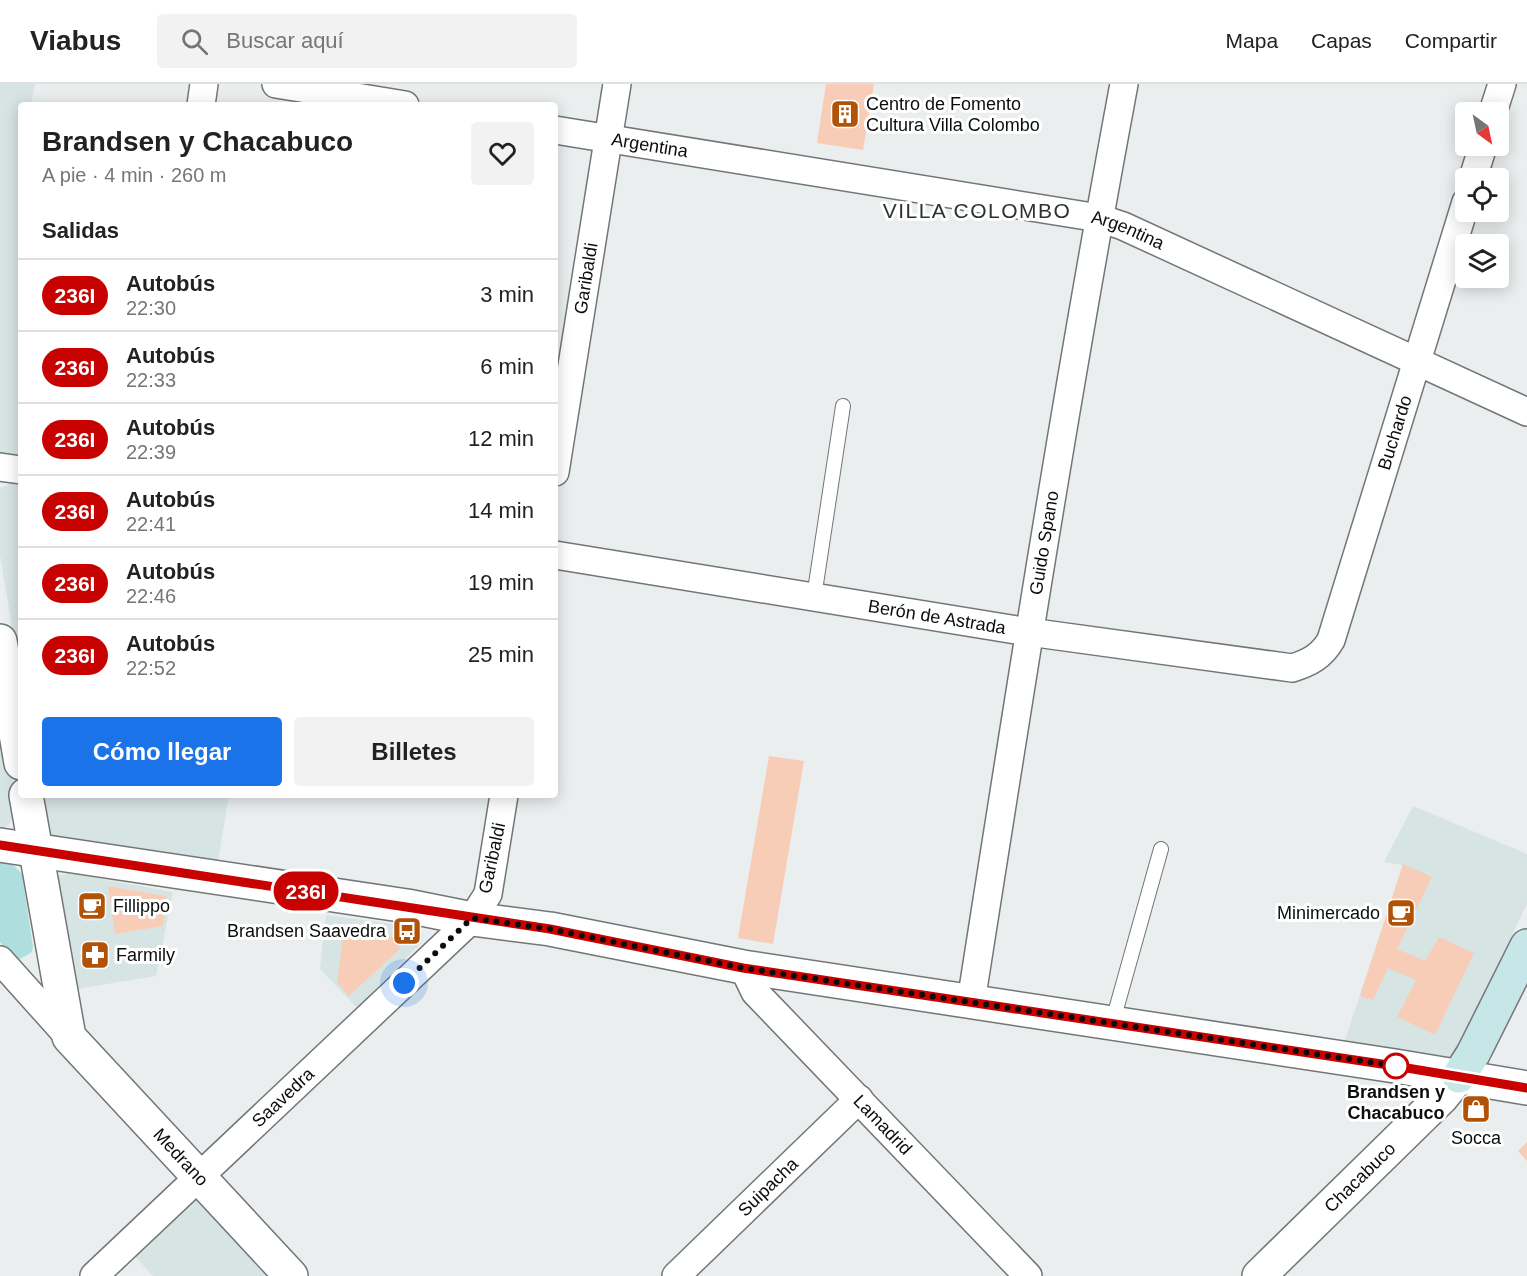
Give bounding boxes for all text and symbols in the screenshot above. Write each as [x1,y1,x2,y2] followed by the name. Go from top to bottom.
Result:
[157,14,577,68] search box
[30,25,121,56] text: Viabus
[178,25,211,58] icon: search
[226,28,344,53] text: Buscar aquí
[1226,29,1278,52] text: Mapa
[1311,29,1372,52] text: Capas
[1405,29,1497,52] text: Compartir
[866,94,1040,135] place label: Centro de Fomento Cultura Villa Colombo
[829,98,861,130] building icon: Centro de Fomento Cultura Villa Colombo
[1455,102,1509,156] north arrow
[1455,102,1509,288] map controls
[471,122,534,185] button: heart
[42,126,353,157] text: Brandsen y Chacabuco
[610,129,690,162] street label: Argentina
[42,164,227,186] text: A pie · 4 min · 260 m
[1455,168,1509,222] button: locate
[883,199,1071,222] district label: VILLA COLOMBO
[1090,207,1168,254] street label: Argentina
[42,218,119,243] text: Salidas
[1455,234,1509,288] button: layers
[570,241,601,316] street label: Garibaldi
[126,271,215,296] text: Autobús
[480,282,534,307] text: 3 min
[55,284,95,307] text: 236I
[126,297,176,319] text: 22:30
[126,343,215,368] text: Autobús
[480,354,534,379] text: 6 min
[55,356,95,379] text: 236I
[126,369,176,391] text: 22:33
[1374,393,1416,472] street label: Buchardo
[126,415,215,440] text: Autobús
[468,426,534,451] text: 12 min
[55,428,95,451] text: 236I
[126,441,176,463] text: 22:39
[126,487,215,512] text: Autobús
[1026,489,1063,596] street label: Guido Spano
[468,498,534,523] text: 14 min
[55,500,95,523] text: 236I
[126,513,176,535] text: 22:41
[126,559,215,584] text: Autobús
[468,570,534,595] text: 19 min
[55,572,95,595] text: 236I
[126,585,176,607] text: 22:46
[867,596,1008,638] street label: Berón de Astrada
[126,631,215,656] text: Autobús
[468,642,534,667] text: 25 min
[55,644,95,667] text: 236I
[126,657,176,679] text: 22:52
[42,717,282,786] button: Cómo llegar
[294,717,534,786] button: Billetes
[475,821,509,895] street label: Garibaldi
[264,872,348,910] line badge: 236I
[286,880,326,903] text: 236I
[76,890,108,922] cafe icon: Fillippo
[113,896,170,916] place label: Fillippo
[1385,897,1417,929] cafe icon: Minimercado
[1277,903,1380,923] place label: Minimercado
[391,915,423,947] bus stop icon: Brandsen Saavedra
[227,921,387,941] place label: Brandsen Saavedra
[79,939,111,971] pharmacy icon: Farmily
[116,945,175,965] place label: Farmily
[389,968,419,998] your location
[1383,1053,1409,1079] marker: Brandsen y Chacabuco
[248,1063,319,1131] street label: Saavedra
[1347,1082,1445,1123] place label: Brandsen y Chacabuco
[849,1091,916,1159] street label: Lamadrid
[1460,1093,1492,1125] shop icon: Socca
[149,1124,212,1190] street label: Medrano
[1451,1128,1502,1148] place label: Socca
[1320,1138,1399,1216] street label: Chacabuco
[734,1153,803,1220] street label: Suipacha

